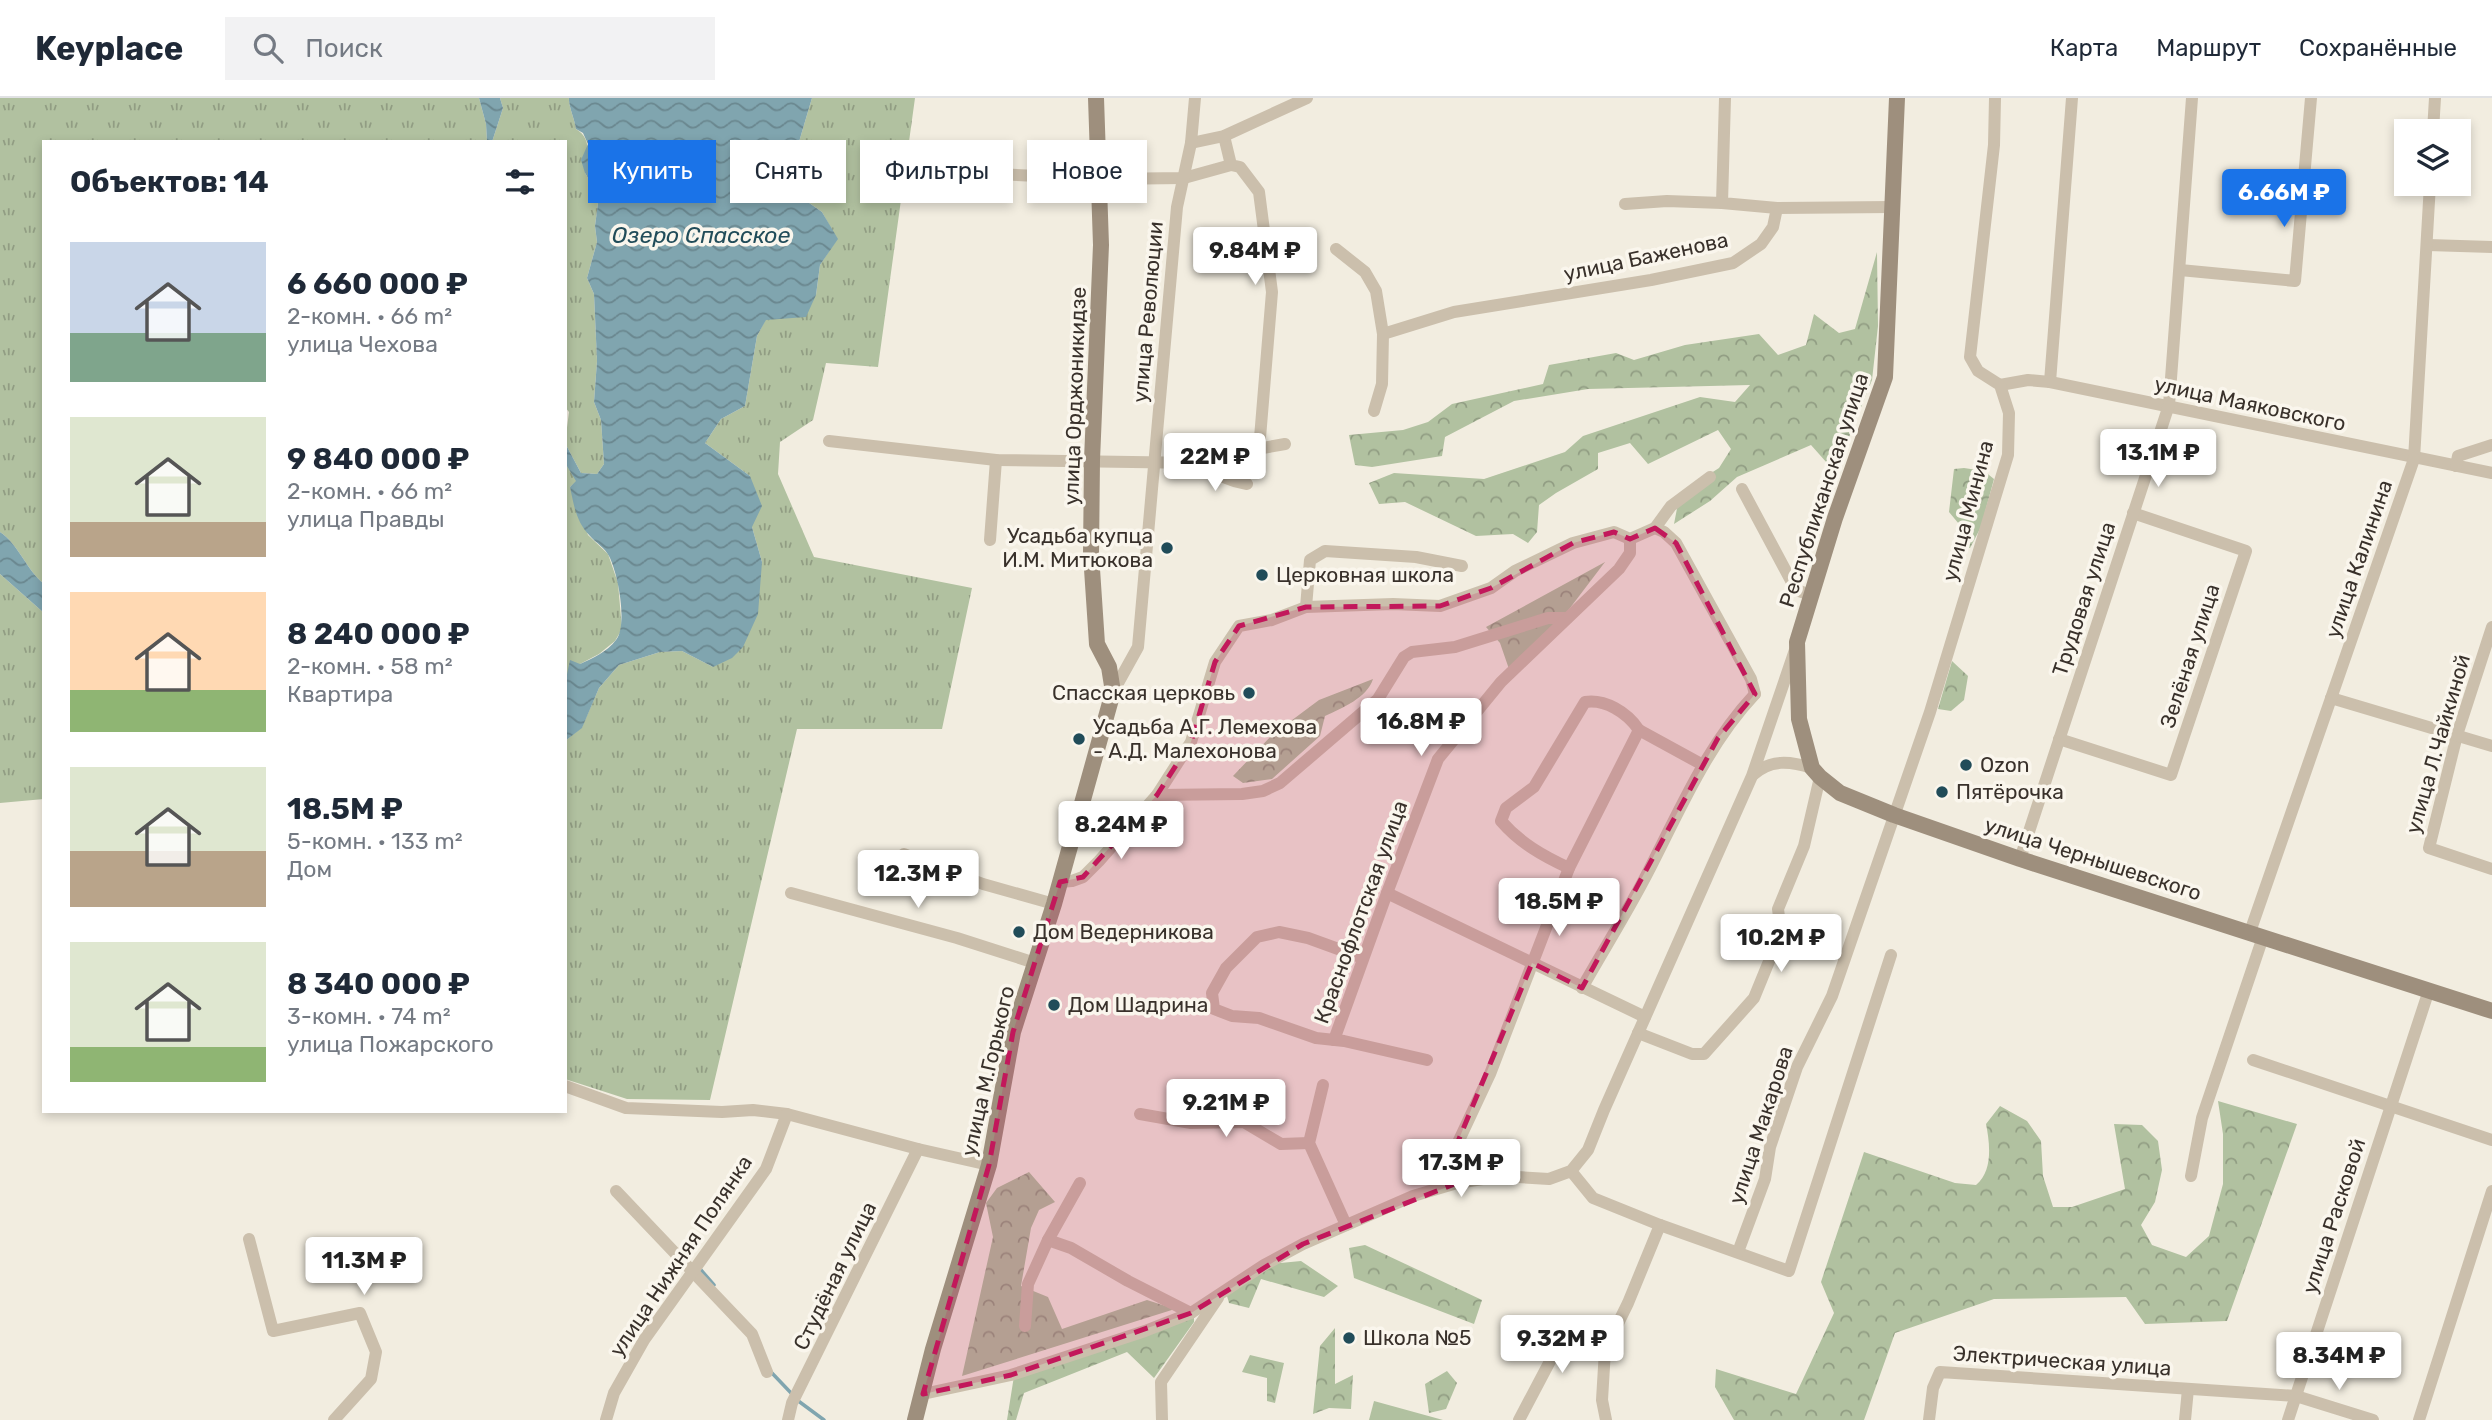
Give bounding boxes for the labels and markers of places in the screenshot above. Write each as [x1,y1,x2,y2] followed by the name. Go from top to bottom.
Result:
[2219,170,2349,229] pin: 6.66M ₽
[1190,228,1320,287] pin: 9.84M ₽
[2093,430,2223,489] pin: 13.1M ₽
[1166,434,1264,493] pin: 22M ₽
[1002,523,1153,572] place label: Усадьба купца И.М. Митюкова
[1159,540,1175,556] marker: Усадьба купца И.М. Митюкова
[1276,562,1454,587] place label: Церковная школа
[1254,567,1270,583] marker: Церковная школа
[1052,680,1235,705] place label: Спасская церковь
[1241,685,1257,701] marker: Спасская церковь
[1356,698,1486,758] pin: 16.8M ₽
[1093,714,1317,763] place label: Усадьба А.Г. Лемехова - А.Д. Малехонова
[1071,731,1087,747] marker: Усадьба А.Г. Лемехова - А.Д. Малехонова
[1980,752,2030,777] place label: Ozon
[1958,757,1974,773] marker: Ozon
[1956,779,2064,804] place label: Пятёрочка
[1934,784,1950,800] marker: Пятёрочка
[1056,802,1186,861] pin: 8.24M ₽
[853,850,983,910] pin: 12.3M ₽
[1494,878,1624,938] pin: 18.5M ₽
[1716,914,1846,974] pin: 10.2M ₽
[1033,919,1214,944] place label: Дом Ведерникова
[1011,924,1027,940] marker: Дом Ведерникова
[1068,992,1208,1017] place label: Дом Шадрина
[1046,997,1062,1013] marker: Дом Шадрина
[1161,1080,1291,1139] pin: 9.21M ₽
[1396,1140,1526,1199] pin: 17.3M ₽
[299,1238,429,1297] pin: 11.3M ₽
[1497,1316,1627,1375] pin: 9.32M ₽
[1363,1325,1471,1350] place label: Школа №5
[1341,1330,1357,1346] marker: Школа №5
[2274,1332,2404,1392] pin: 8.34M ₽

